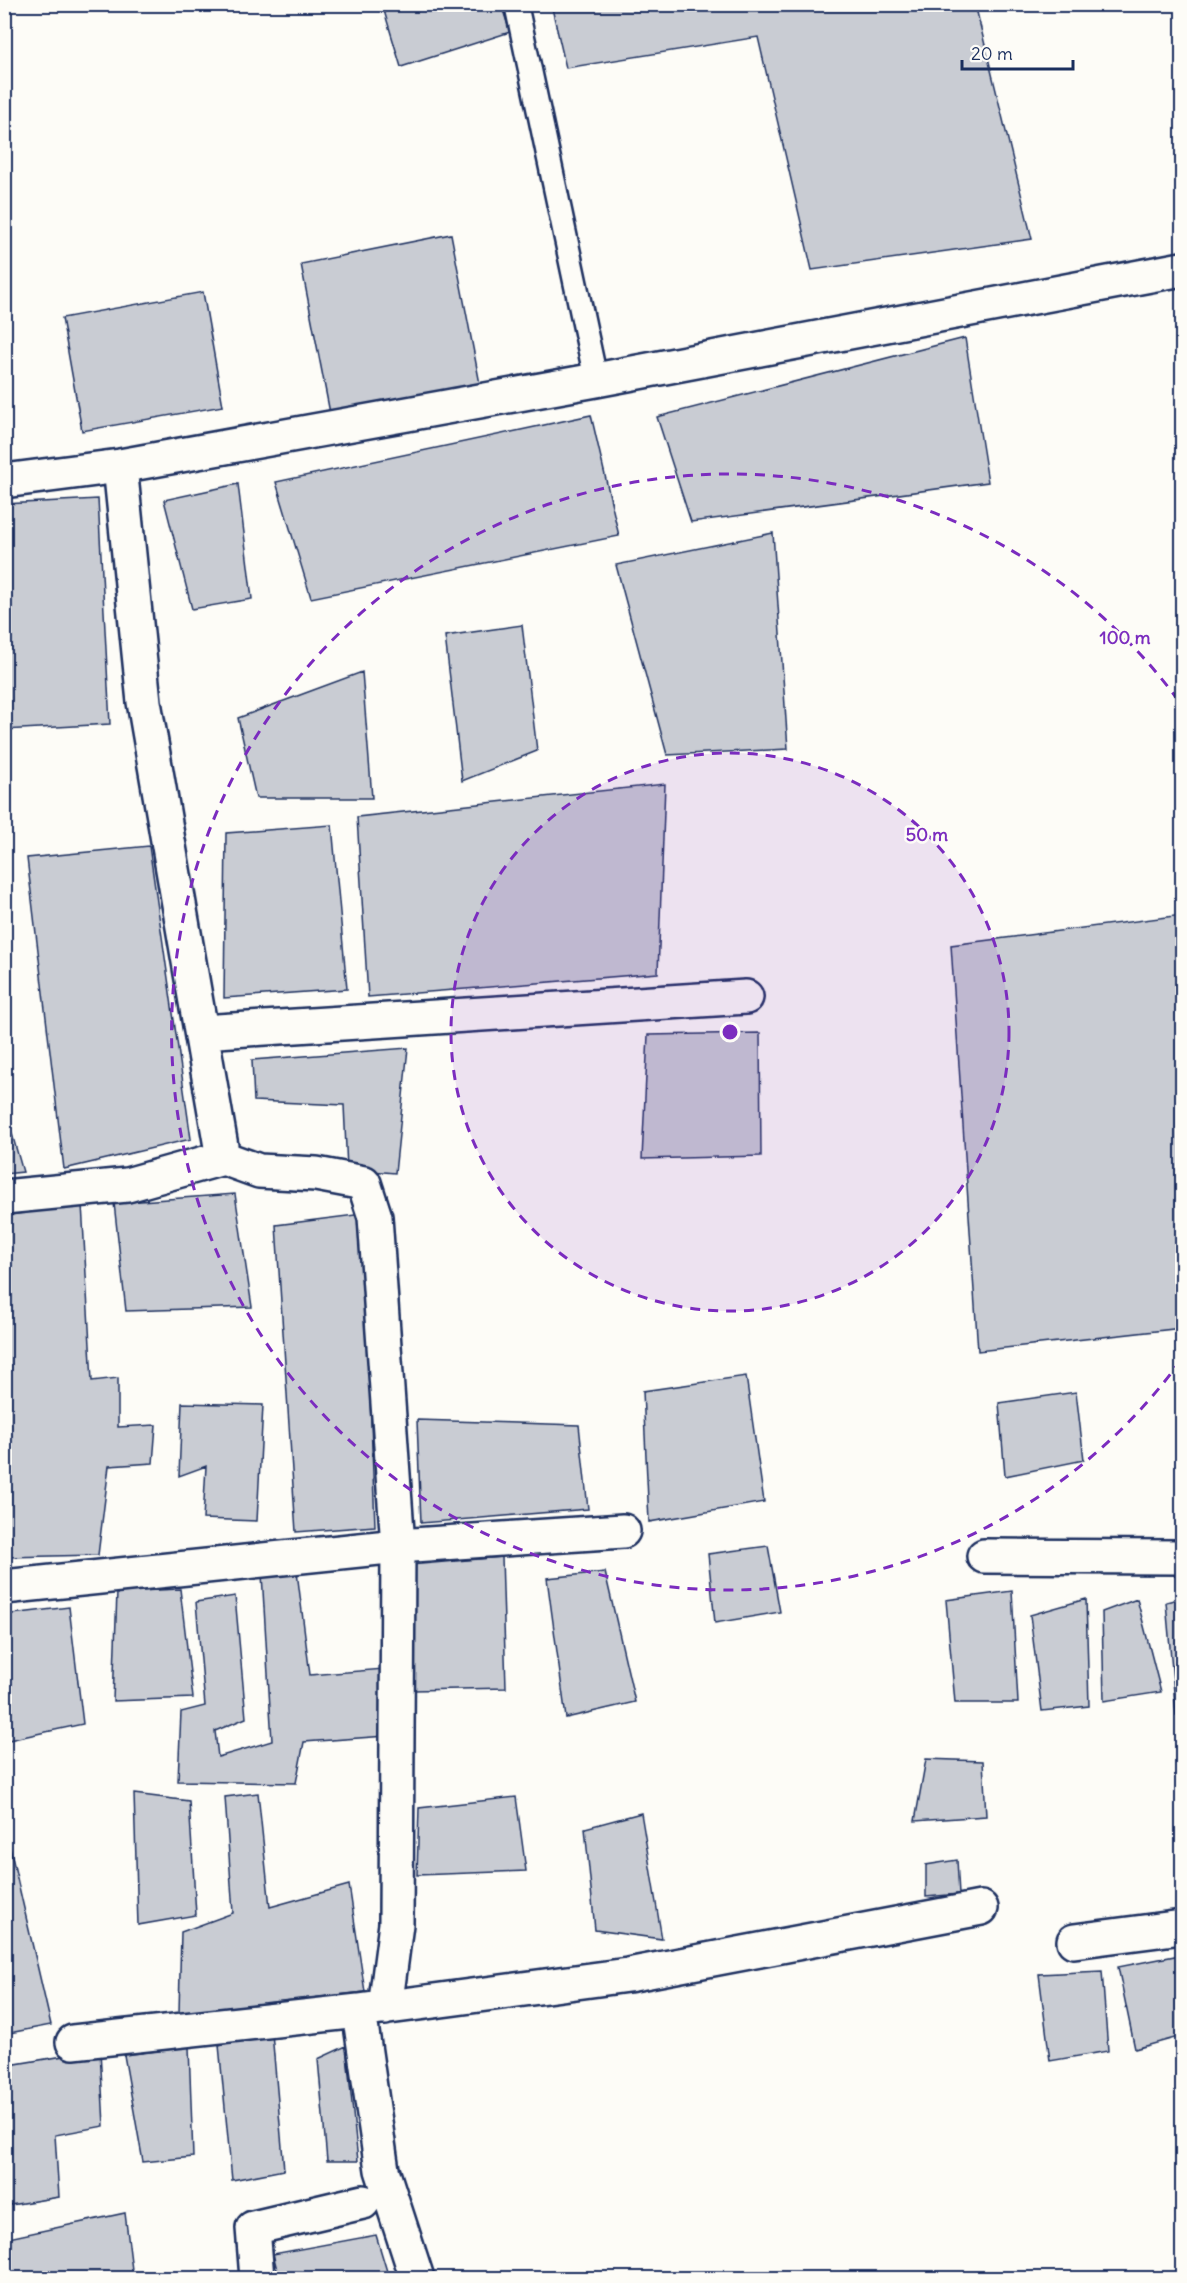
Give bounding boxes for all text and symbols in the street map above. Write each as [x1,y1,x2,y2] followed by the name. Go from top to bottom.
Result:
[962,33,1073,71] scale bar
[971,42,1013,65] text: 20 m
[1100,626,1151,649] text: 100 m
[906,823,948,846] text: 50 m
[720,1022,740,1042] centre of rings

